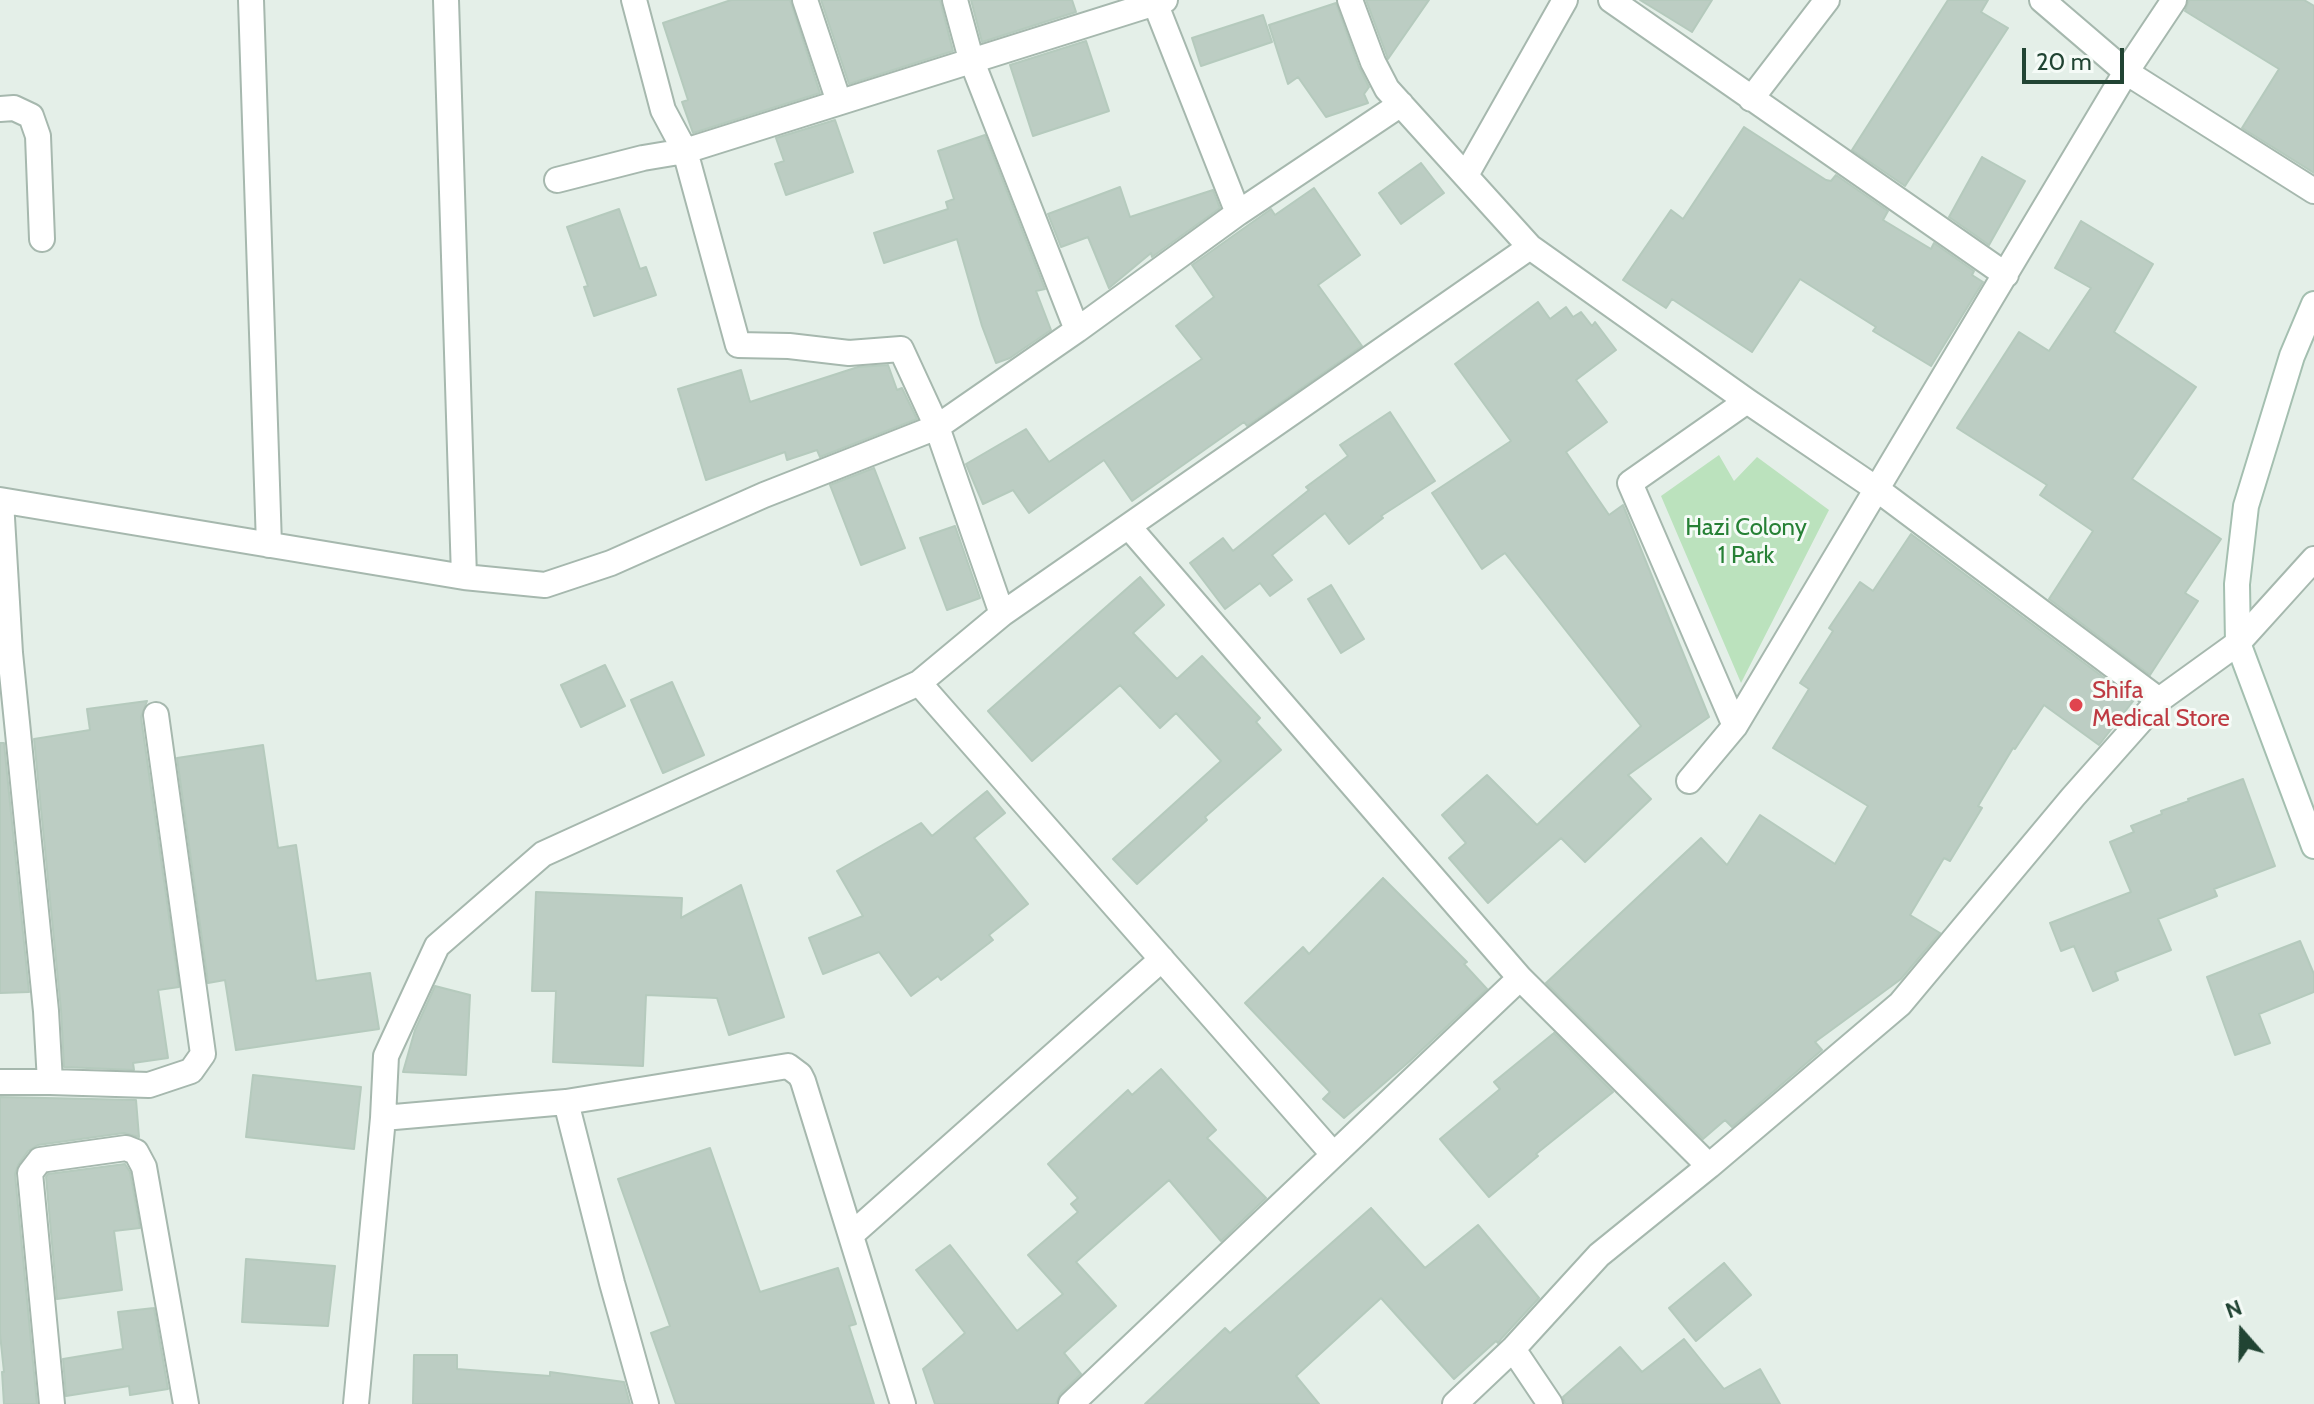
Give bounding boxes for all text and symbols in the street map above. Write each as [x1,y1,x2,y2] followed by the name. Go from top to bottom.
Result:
[2026,32,2128,82] scale bar
[2036,47,2092,76] text: 20 m
[1685,514,1807,570] park label: Hazi Colony 1 Park
[2092,677,2230,733] place label: Shifa Medical Store
[2067,696,2085,714] marker: Shifa Medical Store
[2202,1292,2282,1372] north arrow
[2222,1294,2246,1324] text: N

